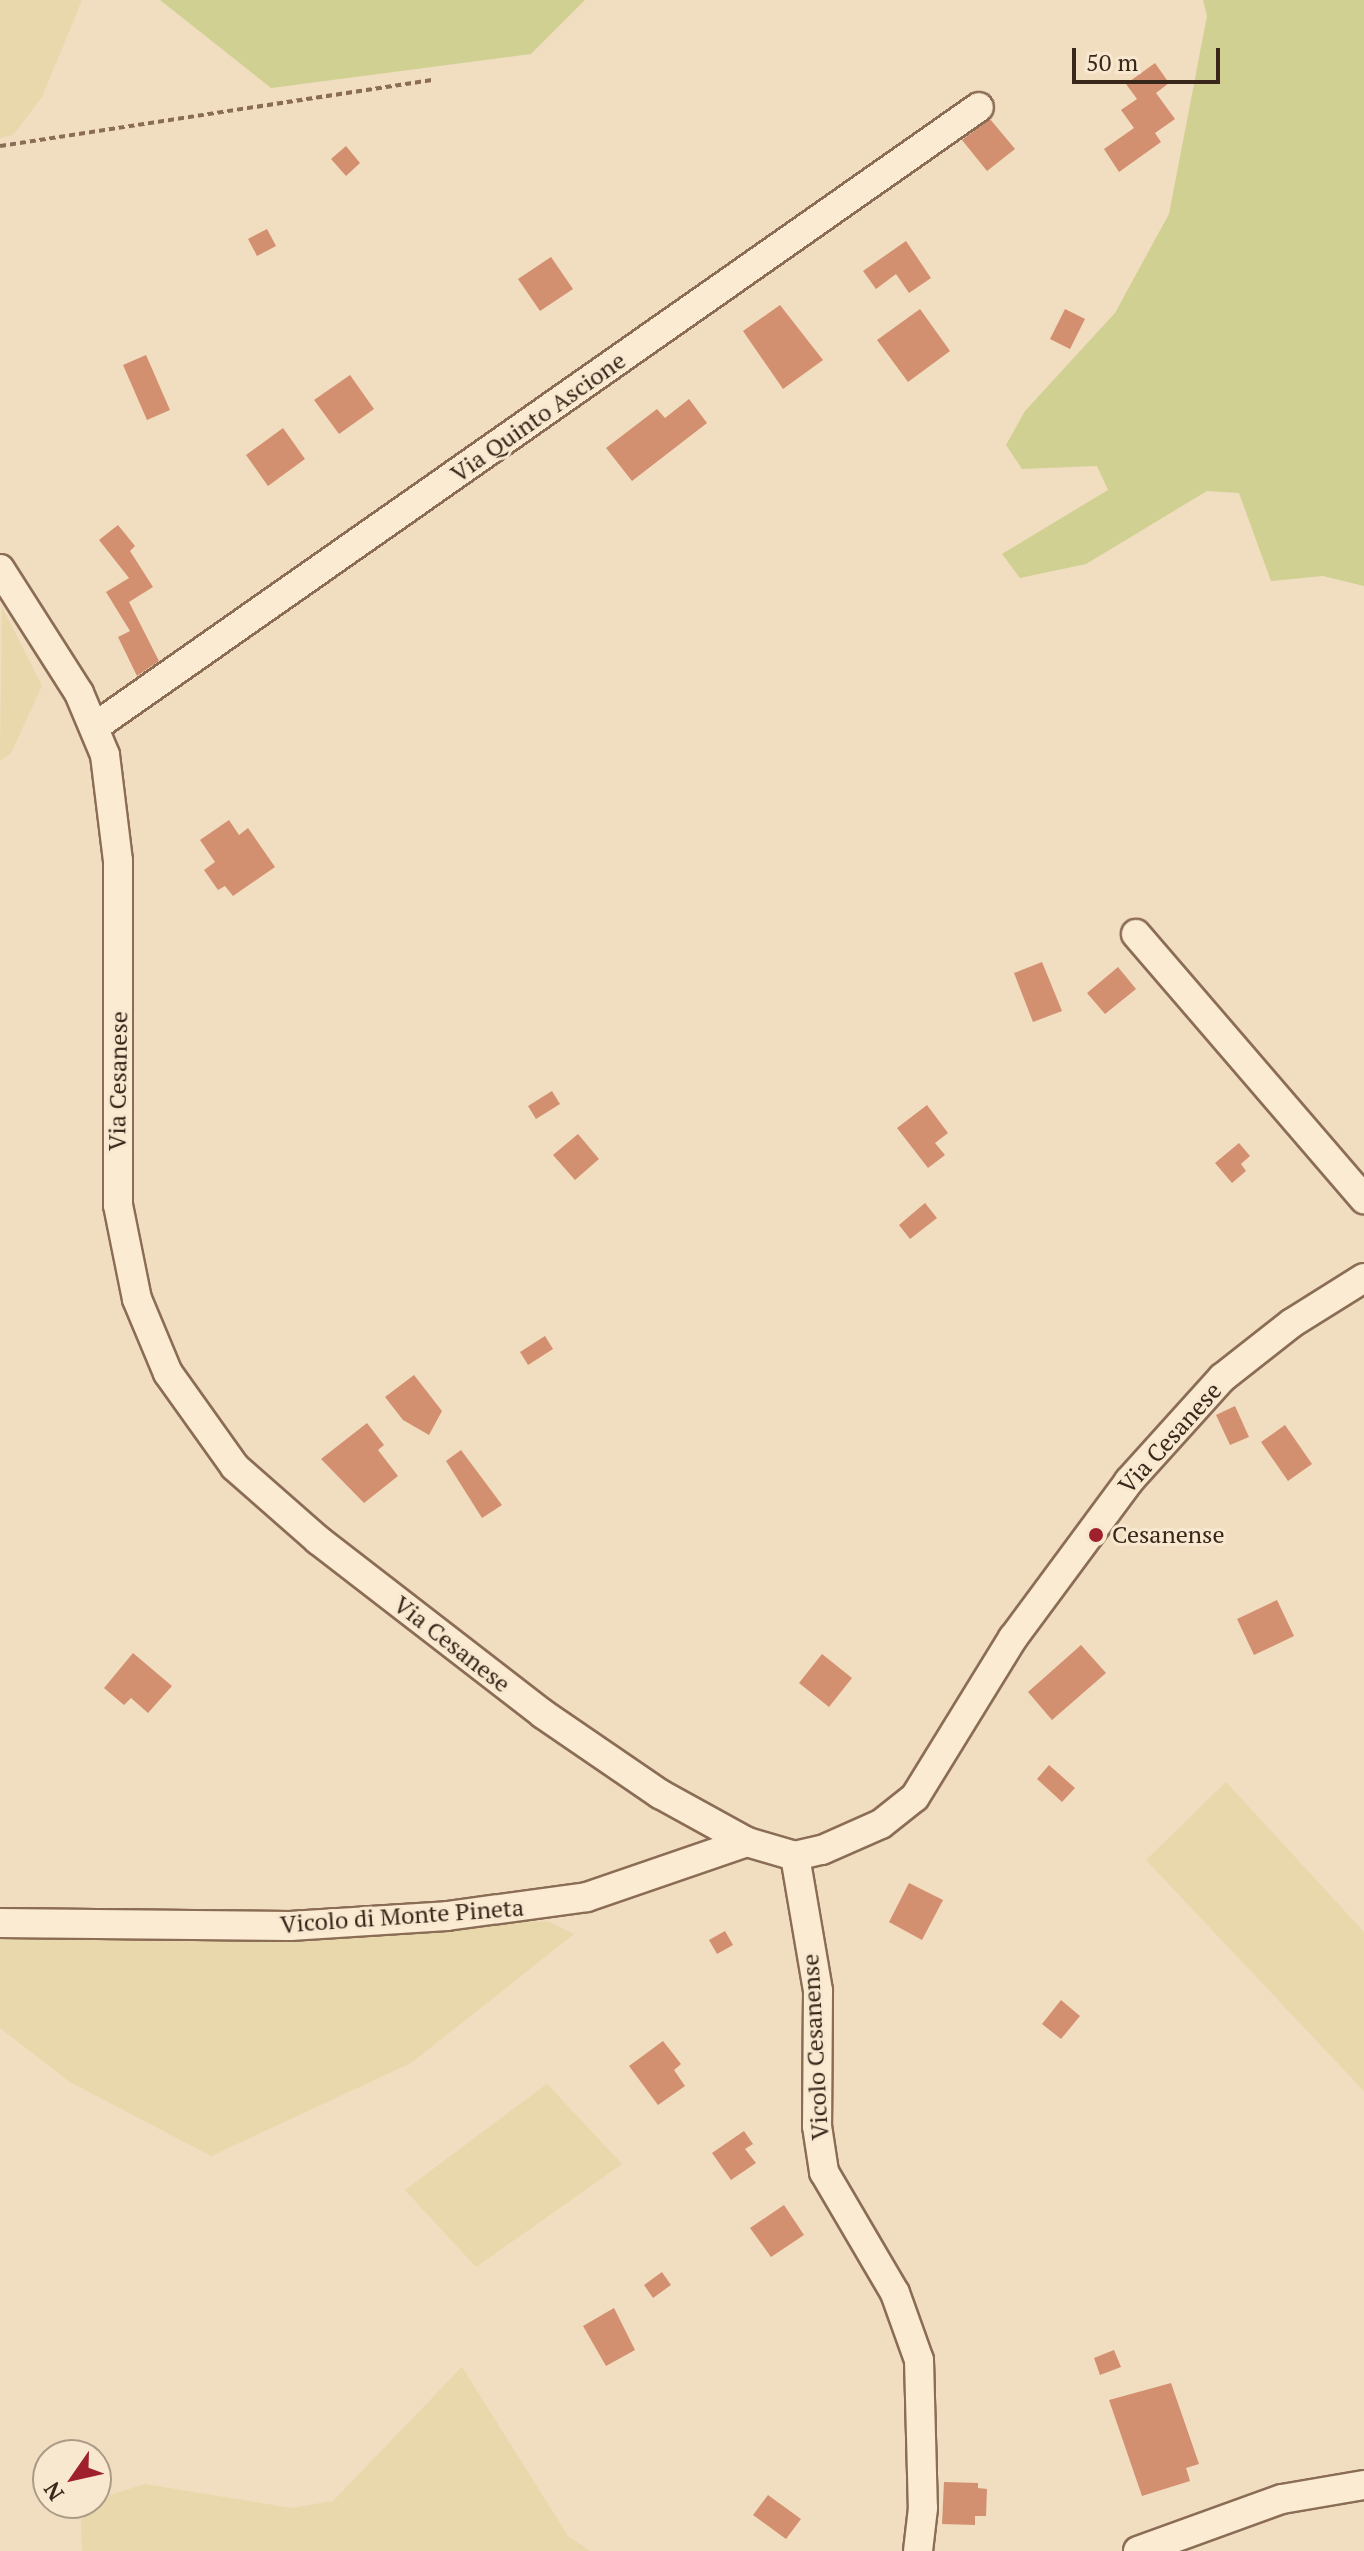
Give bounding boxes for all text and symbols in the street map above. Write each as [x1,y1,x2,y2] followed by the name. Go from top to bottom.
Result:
[1076,32,1224,82] scale bar
[1086,46,1138,78] text: 50 m
[445,346,631,488] street label: Via Quinto Ascione
[102,1011,134,1151] street label: Via Cesanese
[1113,1376,1227,1500] street label: Via Cesanese
[1112,1521,1225,1549] place label: Cesanense
[1087,1526,1105,1544] marker: Cesanense
[388,1590,516,1698] street label: Via Cesanese
[279,1893,525,1939] street label: Vicolo di Monte Pineta
[796,1953,834,2141] street label: Vicolo Cesanense
[32,2439,112,2519] north arrow
[37,2477,70,2507] text: N

